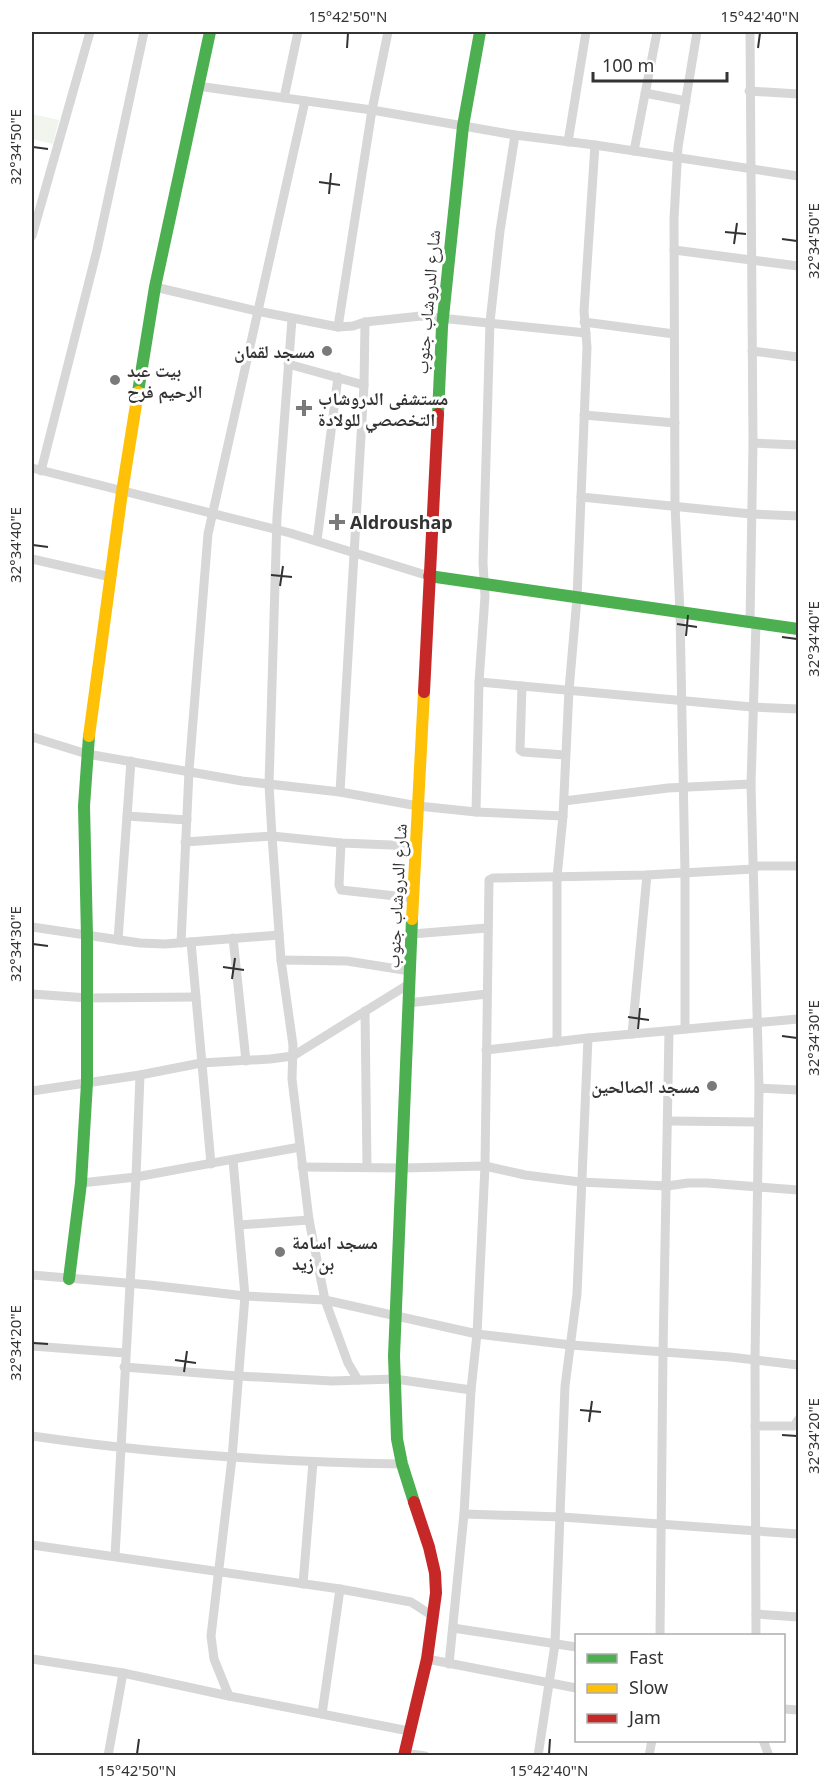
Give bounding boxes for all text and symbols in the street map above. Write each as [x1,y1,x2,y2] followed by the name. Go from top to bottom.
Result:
[309,6,387,26] text: 15°42'50"N
[721,6,799,26] text: 15°42'40"N
[593,45,726,83] scale bar
[602,53,654,77] text: 100 m
[5,109,25,185] text: 32°34'50"E
[803,203,823,279] text: 32°34'50"E
[409,229,445,375] street label: شارع الدروشاب جنوب
[234,339,315,363] place label: مسجد لقمان
[320,344,334,358] marker: مسجد لقمان
[127,358,203,404] place label: بيت عبد الرحيم فرح
[108,373,122,387] marker: بيت عبد الرحيم فرح
[318,386,448,434] place label: مستشفى الدروشاب التخصصي للولادة
[295,399,313,417] marker: مستشفى الدروشاب التخصصي للولادة
[5,507,25,583] text: 32°34'40"E
[350,510,453,534] place label: Aldroushap
[328,513,346,531] marker: Aldroushap
[803,601,823,677] text: 32°34'40"E
[380,823,412,969] street label: شارع الدروشاب جنوب
[5,906,25,982] text: 32°34'30"E
[803,1000,823,1076] text: 32°34'30"E
[591,1074,700,1098] place label: مسجد الصالحين
[705,1079,719,1093] marker: مسجد الصالحين
[292,1230,378,1275] place label: مسجد اسامة بن زيد
[273,1245,287,1259] marker: مسجد اسامة بن زيد
[5,1305,25,1381] text: 32°34'20"E
[803,1398,823,1474] text: 32°34'20"E
[575,1634,785,1742] legend
[629,1645,664,1669] text: Fast
[629,1675,668,1699] text: Slow
[627,1705,661,1729] text: Jam
[98,1760,176,1780] text: 15°42'50"N
[510,1760,588,1780] text: 15°42'40"N

